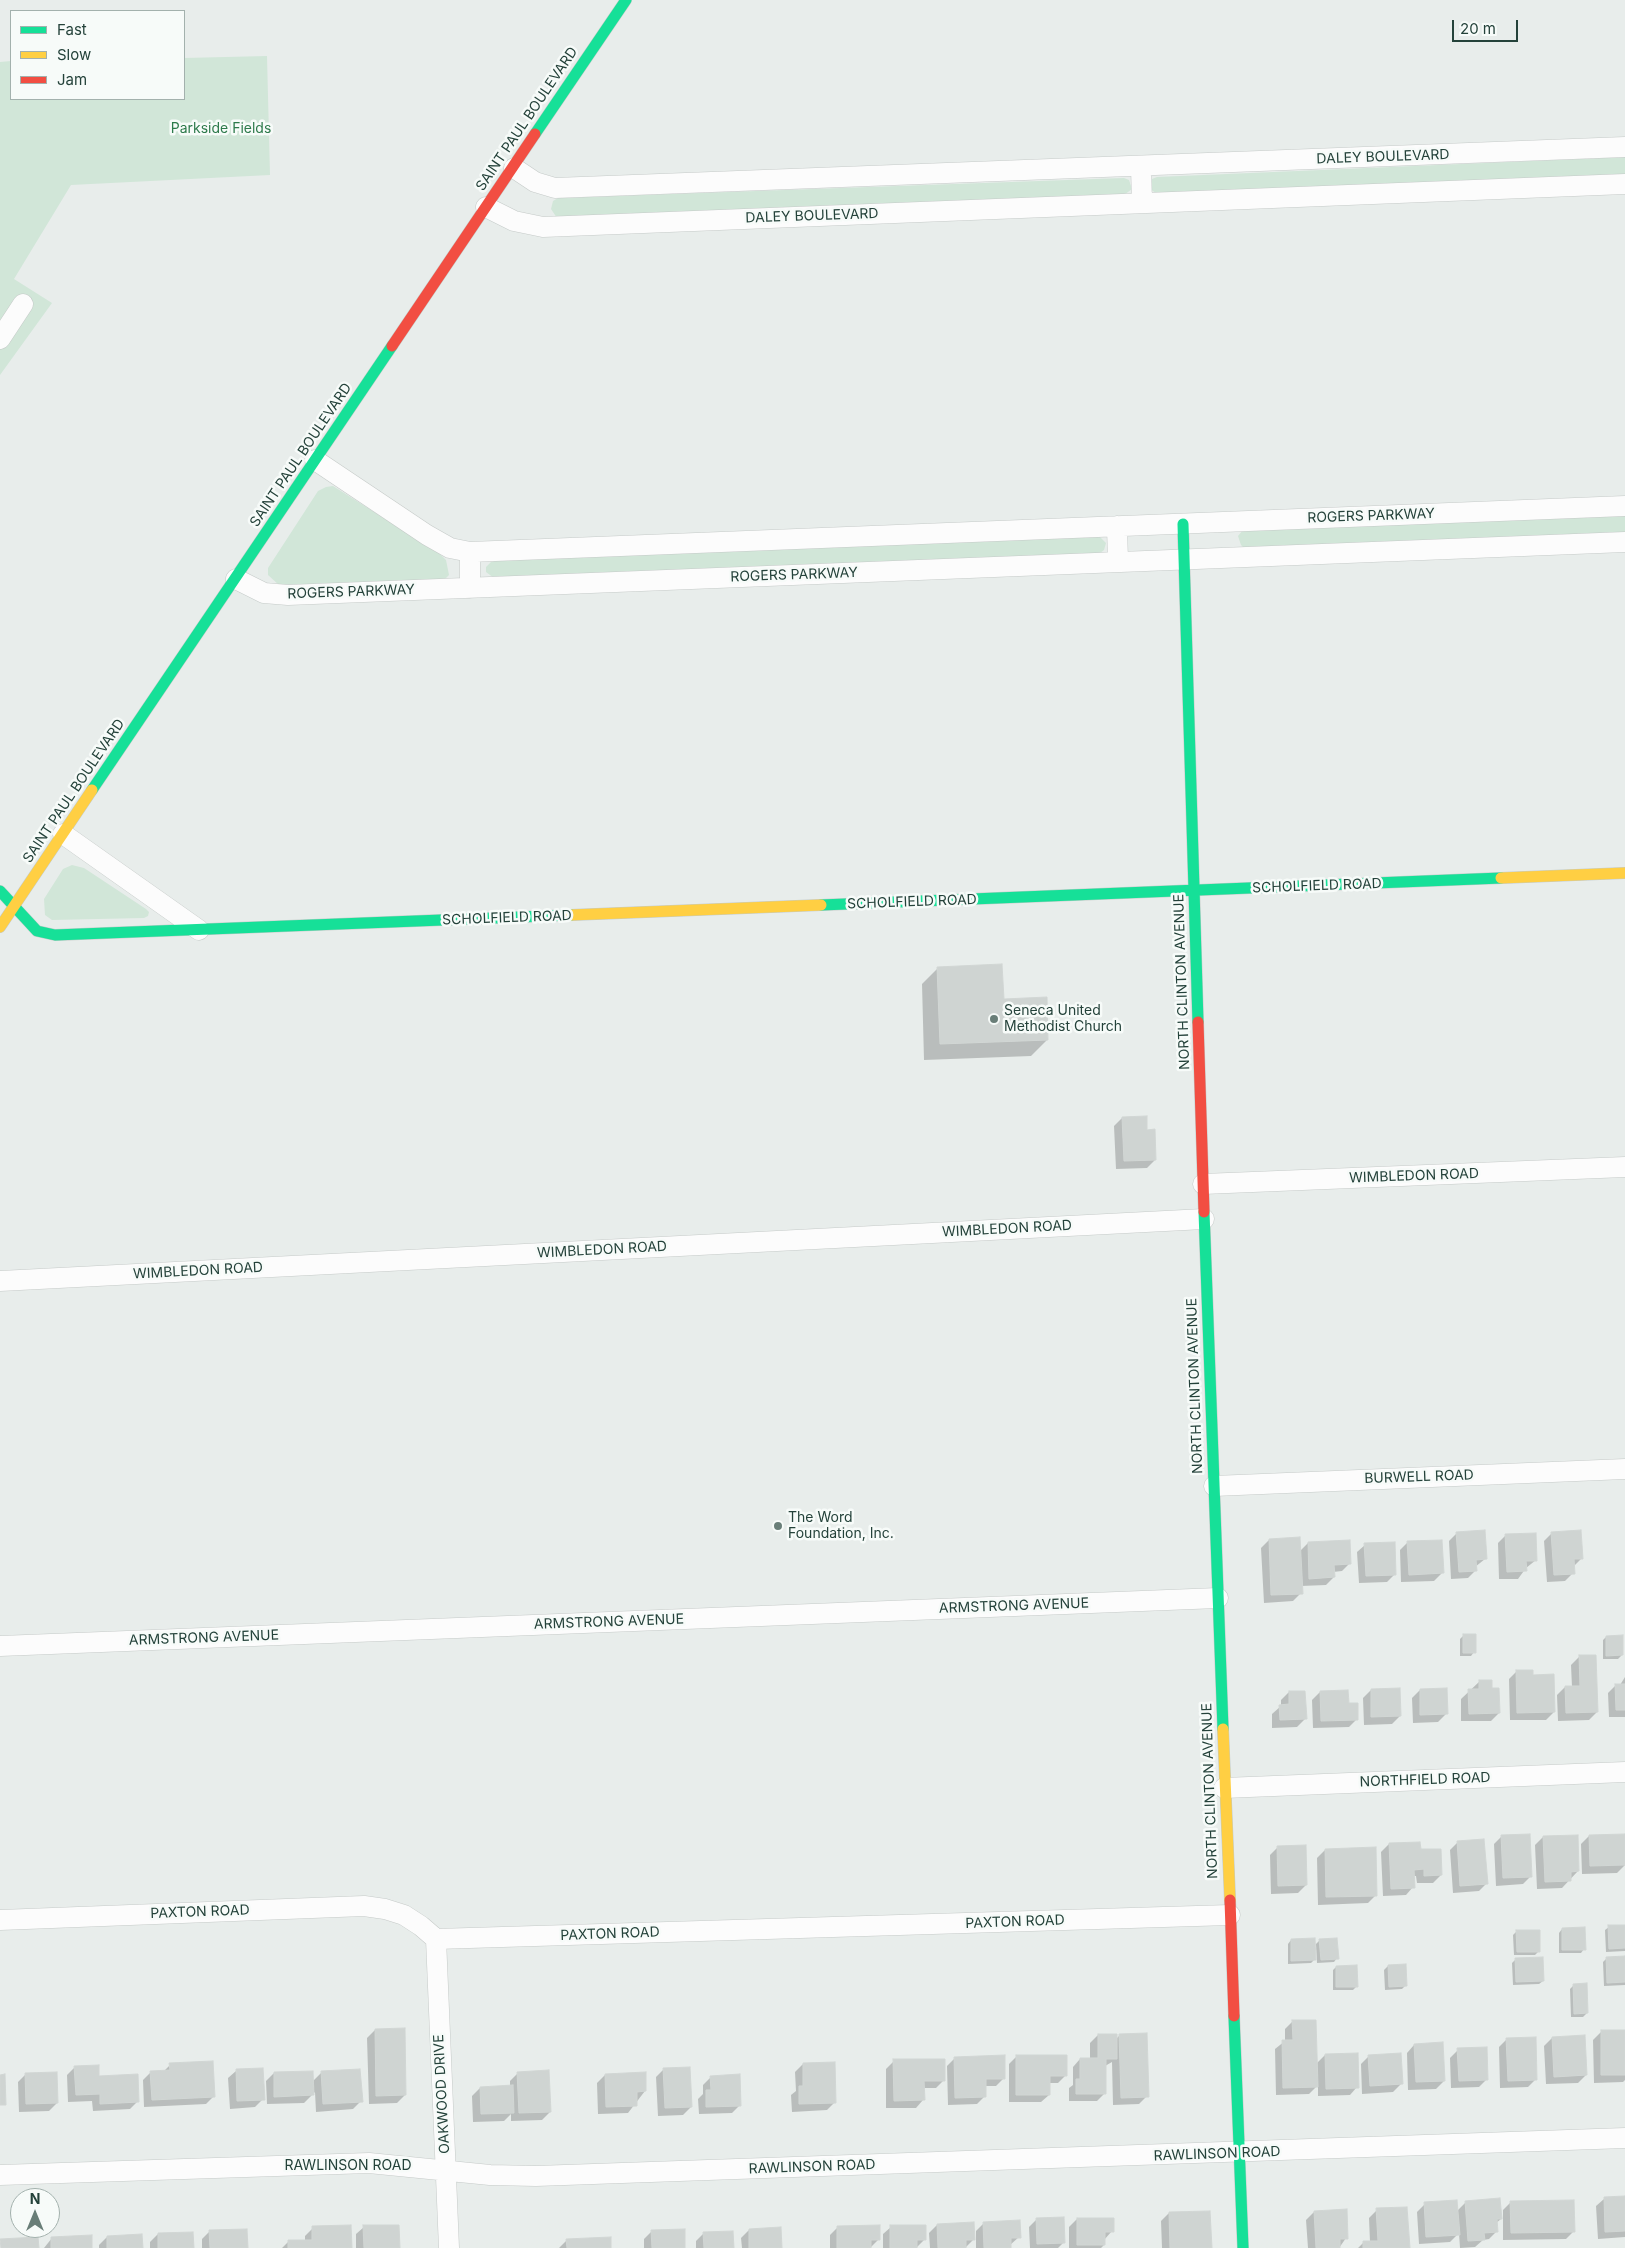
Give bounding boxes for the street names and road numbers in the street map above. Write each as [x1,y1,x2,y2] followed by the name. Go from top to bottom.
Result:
[473,44,581,194] street label: SAINT PAUL BOULEVARD
[1316,146,1450,168] street label: DALEY BOULEVARD
[745,205,879,227] street label: DALEY BOULEVARD
[247,380,355,530] street label: SAINT PAUL BOULEVARD
[1307,505,1435,527] street label: ROGERS PARKWAY
[730,564,858,586] street label: ROGERS PARKWAY
[287,581,415,603] street label: ROGERS PARKWAY
[20,716,128,866] street label: SAINT PAUL BOULEVARD
[1252,875,1382,897] street label: SCHOLFIELD ROAD
[847,891,977,913] street label: SCHOLFIELD ROAD
[1171,894,1193,1070] street label: NORTH CLINTON AVENUE
[442,907,572,929] street label: SCHOLFIELD ROAD
[1349,1165,1479,1187] street label: WIMBLEDON ROAD
[942,1217,1072,1241] street label: WIMBLEDON ROAD
[537,1238,667,1262] street label: WIMBLEDON ROAD
[133,1259,263,1283] street label: WIMBLEDON ROAD
[1184,1298,1206,1474] street label: NORTH CLINTON AVENUE
[1364,1467,1474,1487] street label: BURWELL ROAD
[939,1595,1089,1617] street label: ARMSTRONG AVENUE
[534,1611,684,1633] street label: ARMSTRONG AVENUE
[129,1627,279,1649] street label: ARMSTRONG AVENUE
[1199,1703,1221,1879] street label: NORTH CLINTON AVENUE
[1359,1769,1491,1791] street label: NORTHFIELD ROAD
[150,1902,250,1922] street label: PAXTON ROAD
[965,1912,1065,1932] street label: PAXTON ROAD
[560,1924,660,1944] street label: PAXTON ROAD
[430,2034,454,2154] street label: OAKWOOD DRIVE
[1153,2143,1281,2165] street label: RAWLINSON ROAD
[748,2156,876,2178] street label: RAWLINSON ROAD
[284,2158,412,2174] street label: RAWLINSON ROAD

